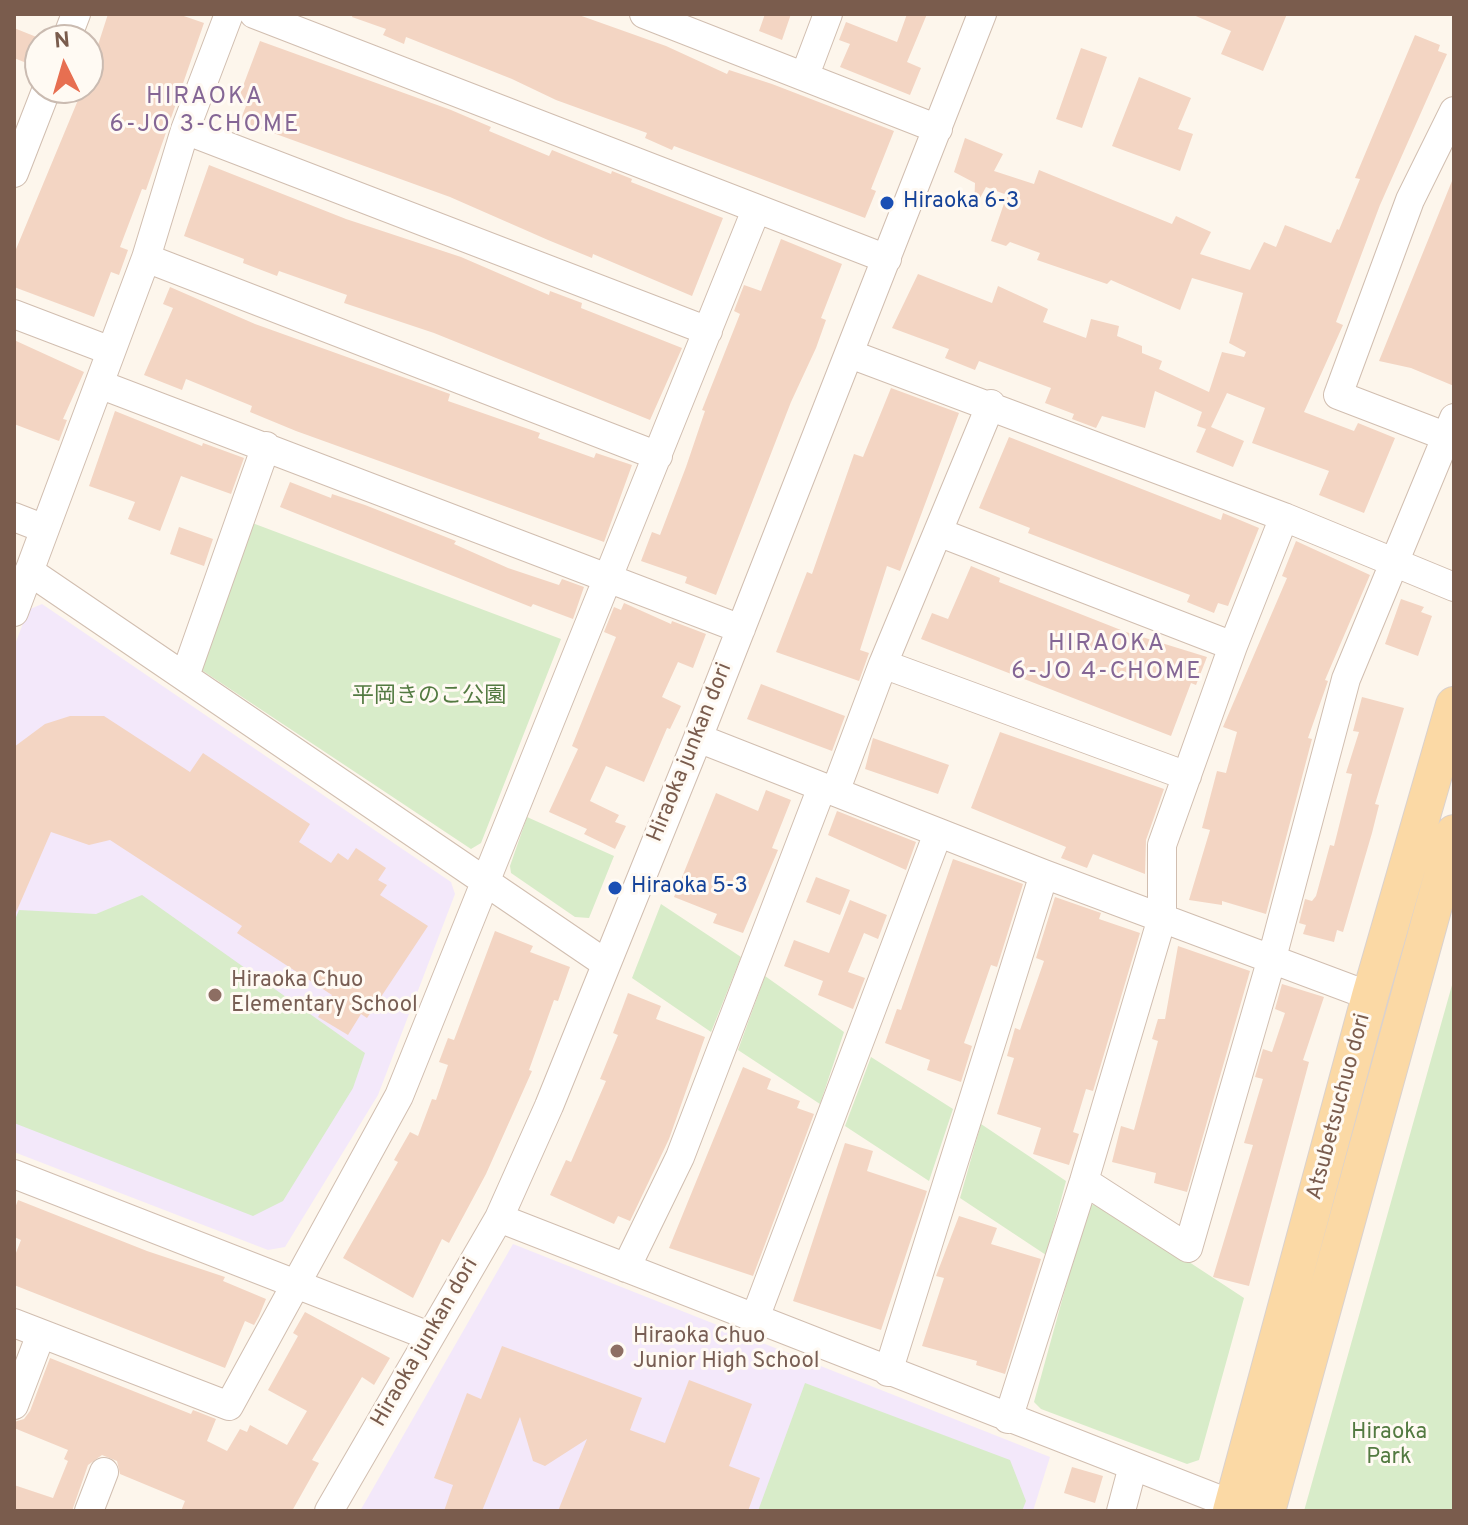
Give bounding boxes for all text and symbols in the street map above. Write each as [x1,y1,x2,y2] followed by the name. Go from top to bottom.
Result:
[24,24,104,104] north arrow
[53,27,71,56] text: N
[110,84,300,140] district label: HIRAOKA 6-JO 3-CHOME
[903,190,1019,216] place label: Hiraoka 6-3
[878,194,896,212] marker: Hiraoka 6-3
[1011,631,1203,687] district label: HIRAOKA 6-JO 4-CHOME
[643,660,739,846] street label: Hiraoka junkan dori
[352,685,506,711] park label: 平岡きのこ公園
[631,875,748,901] place label: Hiraoka 5-3
[606,879,624,897] marker: Hiraoka 5-3
[231,969,418,1020] place label: Hiraoka Chuo Elementary School
[206,986,224,1004] marker: Hiraoka Chuo Elementary School
[1302,1011,1378,1203] street label: Atsubetsuchuo dori
[367,1254,485,1432] street label: Hiraoka junkan dori
[633,1325,820,1376] place label: Hiraoka Chuo Junior High School
[608,1342,626,1360] marker: Hiraoka Chuo Junior High School
[1351,1421,1427,1472] park label: Hiraoka Park

